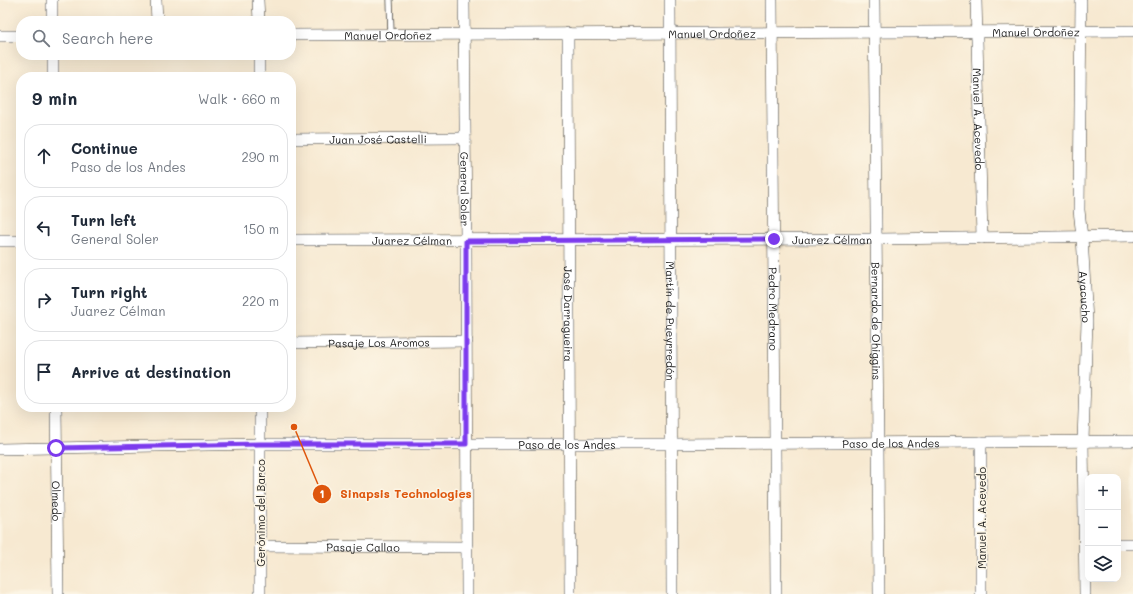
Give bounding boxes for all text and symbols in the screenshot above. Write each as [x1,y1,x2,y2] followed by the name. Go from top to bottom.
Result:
[16,16,296,60] search box
[992,24,1080,39] street label: Manuel Ordoñez
[668,25,756,41] street label: Manuel Ordoñez
[30,27,52,49] icon: search
[344,27,432,42] street label: Manuel Ordoñez
[62,28,153,48] text: Search here
[970,68,988,171] street label: Manuel A. Acevedo
[32,87,77,109] text: 9 min
[198,90,280,107] text: Walk · 660 m
[329,131,427,146] street label: Juan José Castelli
[71,138,138,158] text: Continue
[33,145,55,167] icon: ahead
[242,148,279,165] text: 290 m
[458,152,473,226] street label: General Soler
[71,158,186,175] text: Paso de los Andes
[71,210,136,230] text: Turn left
[33,217,55,239] icon: left
[243,220,279,237] text: 150 m
[71,230,159,247] text: General Soler
[765,230,783,248] route end
[372,232,452,247] street label: Juarez Célman
[792,232,872,247] street label: Juarez Célman
[663,261,679,381] street label: Martín de Pueyrredón
[869,262,885,380] street label: Bernardo de Ohiggins
[561,266,577,362] street label: José Darragueira
[766,267,782,351] street label: Pedro Medrano
[1077,270,1095,324] street label: Ayacucho
[71,282,148,302] text: Turn right
[33,289,55,311] icon: right
[242,292,279,309] text: 220 m
[71,302,166,319] text: Juarez Célman
[328,334,430,350] street label: Pasaje Los Aromos
[33,361,55,383] icon: arrive
[71,362,231,382] text: Arrive at destination
[842,435,940,450] street label: Paso de los Andes
[518,437,616,452] street label: Paso de los Andes
[47,439,65,457] route start
[253,459,268,567] street label: Gerónimo del Barco
[974,466,989,569] street label: Manuel A. Acevedo
[1085,474,1121,582] map controls
[1085,474,1121,510] button: +
[49,481,65,522] street label: Olmedo
[312,482,479,506] callout: Sinapsis Technologies
[319,485,325,501] text: 1
[340,485,472,501] text: Sinapsis Technologies
[1085,510,1121,546] button: −
[326,539,400,554] street label: Pasaje Callao
[1085,546,1121,582] button: layers

